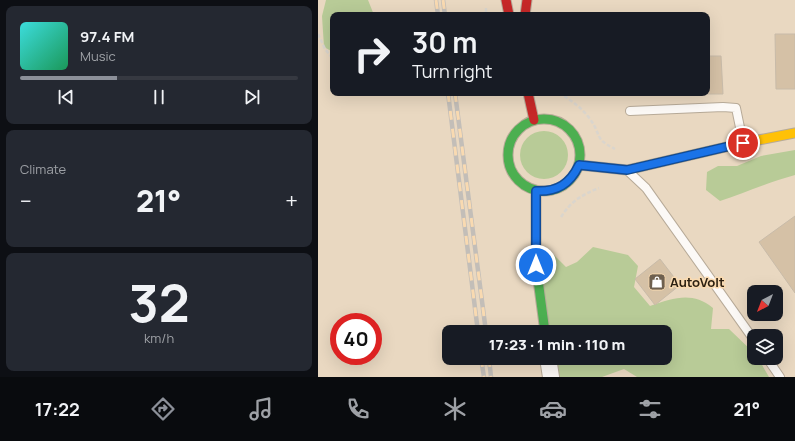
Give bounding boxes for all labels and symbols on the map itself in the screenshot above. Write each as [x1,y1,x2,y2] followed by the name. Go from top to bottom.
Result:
[726,126,760,160] pin
[515,244,557,286] position arrow
[647,272,667,292] shop icon: AutoVolt
[670,273,725,291] place label: AutoVolt
[747,285,783,321] north arrow
[330,313,382,365] speed limit sign: 40

